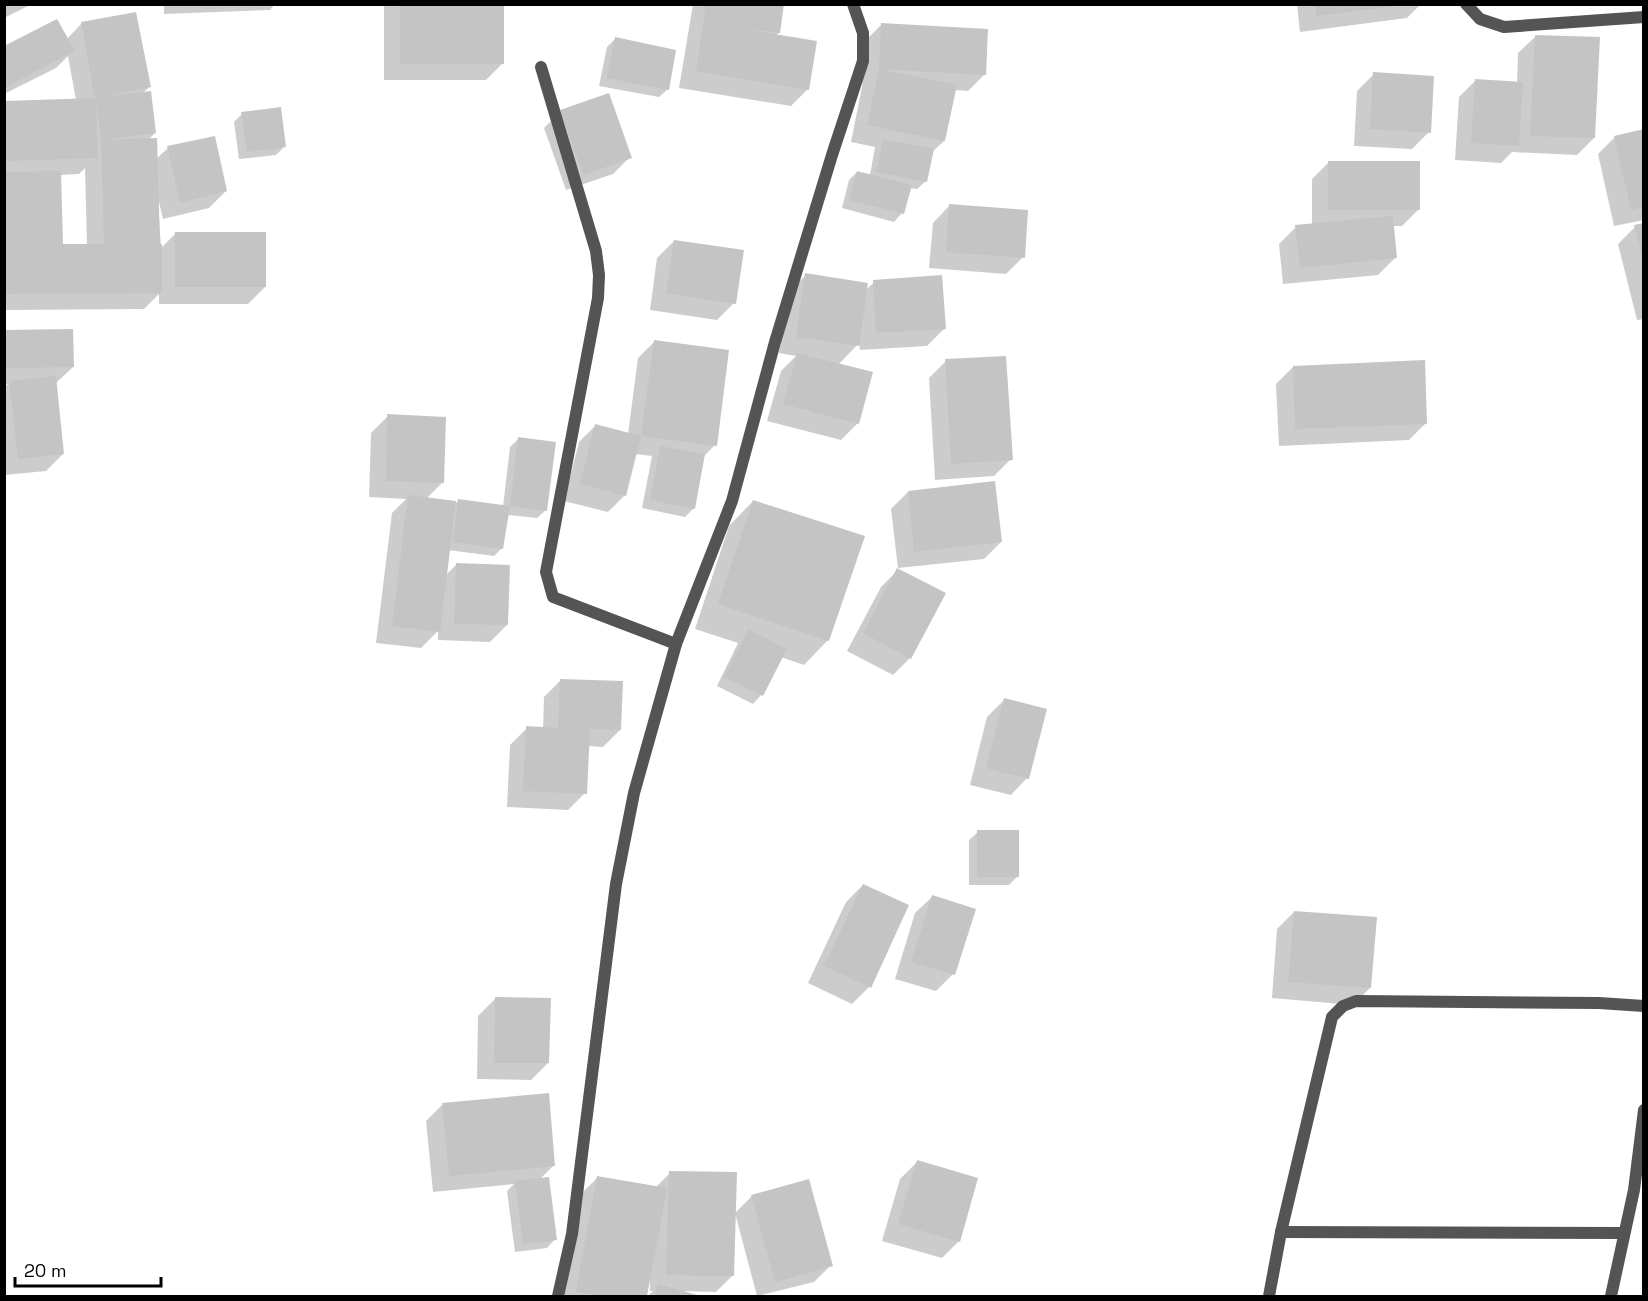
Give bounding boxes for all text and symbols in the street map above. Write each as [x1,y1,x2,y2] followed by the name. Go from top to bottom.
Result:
[15,1250,160,1288] scale bar
[24,1259,67,1282] text: 20 m

